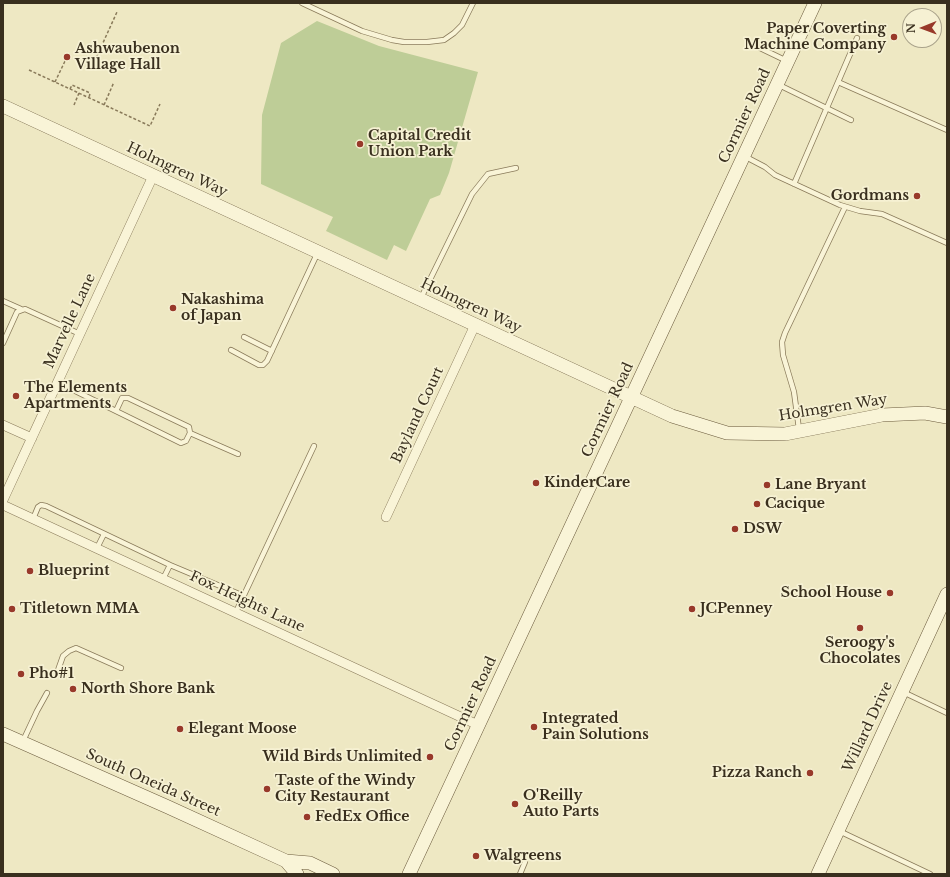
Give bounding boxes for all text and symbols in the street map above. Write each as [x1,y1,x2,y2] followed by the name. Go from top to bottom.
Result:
[902,8,942,48] north arrow
[744,21,886,54] place label: Paper Coverting Machine Company
[904,23,918,33] text: N
[889,32,899,42] marker: Paper Coverting Machine Company
[75,41,180,74] place label: Ashwaubenon Village Hall
[62,52,72,62] marker: Ashwaubenon Village Hall
[716,66,774,166] street label: Cormier Road
[368,128,471,160] place label: Capital Credit Union Park
[124,139,230,201] street label: Holmgren Way
[355,139,365,149] marker: Capital Credit Union Park
[831,188,909,204] place label: Gordmans
[912,191,922,201] marker: Gordmans
[41,271,99,371] street label: Marvelle Lane
[418,275,524,337] street label: Holmgren Way
[181,292,264,324] place label: Nakashima of Japan
[168,303,178,313] marker: Nakashima of Japan
[579,360,637,460] street label: Cormier Road
[388,364,448,466] street label: Bayland Court
[24,380,127,412] place label: The Elements Apartments
[11,391,21,401] marker: The Elements Apartments
[778,391,888,425] street label: Holmgren Way
[544,475,630,491] place label: KinderCare
[775,477,866,493] place label: Lane Bryant
[531,478,541,488] marker: KinderCare
[762,480,772,490] marker: Lane Bryant
[765,496,825,512] place label: Cacique
[752,499,762,509] marker: Cacique
[743,521,782,537] place label: DSW
[730,524,740,534] marker: DSW
[38,563,109,579] place label: Blueprint
[25,566,35,576] marker: Blueprint
[187,568,307,636] street label: Fox Heights Lane
[781,585,882,601] place label: School House
[885,588,895,598] marker: School House
[20,601,139,617] place label: Titletown MMA
[700,601,772,617] place label: JCPenney
[7,604,17,614] marker: Titletown MMA
[687,604,697,614] marker: JCPenney
[855,623,865,633] marker: Seroogy's Chocolates
[820,635,900,668] place label: Seroogy's Chocolates
[442,654,500,754] street label: Cormier Road
[29,666,74,682] place label: Pho#1
[16,669,26,679] marker: Pho#1
[840,679,896,775] street label: Willard Drive
[81,681,215,697] place label: North Shore Bank
[68,684,78,694] marker: North Shore Bank
[542,711,649,744] place label: Integrated Pain Solutions
[188,721,297,737] place label: Elegant Moose
[529,722,539,732] marker: Integrated Pain Solutions
[175,724,185,734] marker: Elegant Moose
[83,746,223,820] street label: South Oneida Street
[263,749,422,765] place label: Wild Birds Unlimited
[425,752,435,762] marker: Wild Birds Unlimited
[712,765,802,781] place label: Pizza Ranch
[805,768,815,778] marker: Pizza Ranch
[275,773,415,806] place label: Taste of the Windy City Restaurant
[262,784,272,794] marker: Taste of the Windy City Restaurant
[523,788,599,820] place label: O'Reilly Auto Parts
[510,799,520,809] marker: O'Reilly Auto Parts
[315,809,409,825] place label: FedEx Office
[302,812,312,822] marker: FedEx Office
[484,848,561,864] place label: Walgreens
[471,851,481,861] marker: Walgreens

